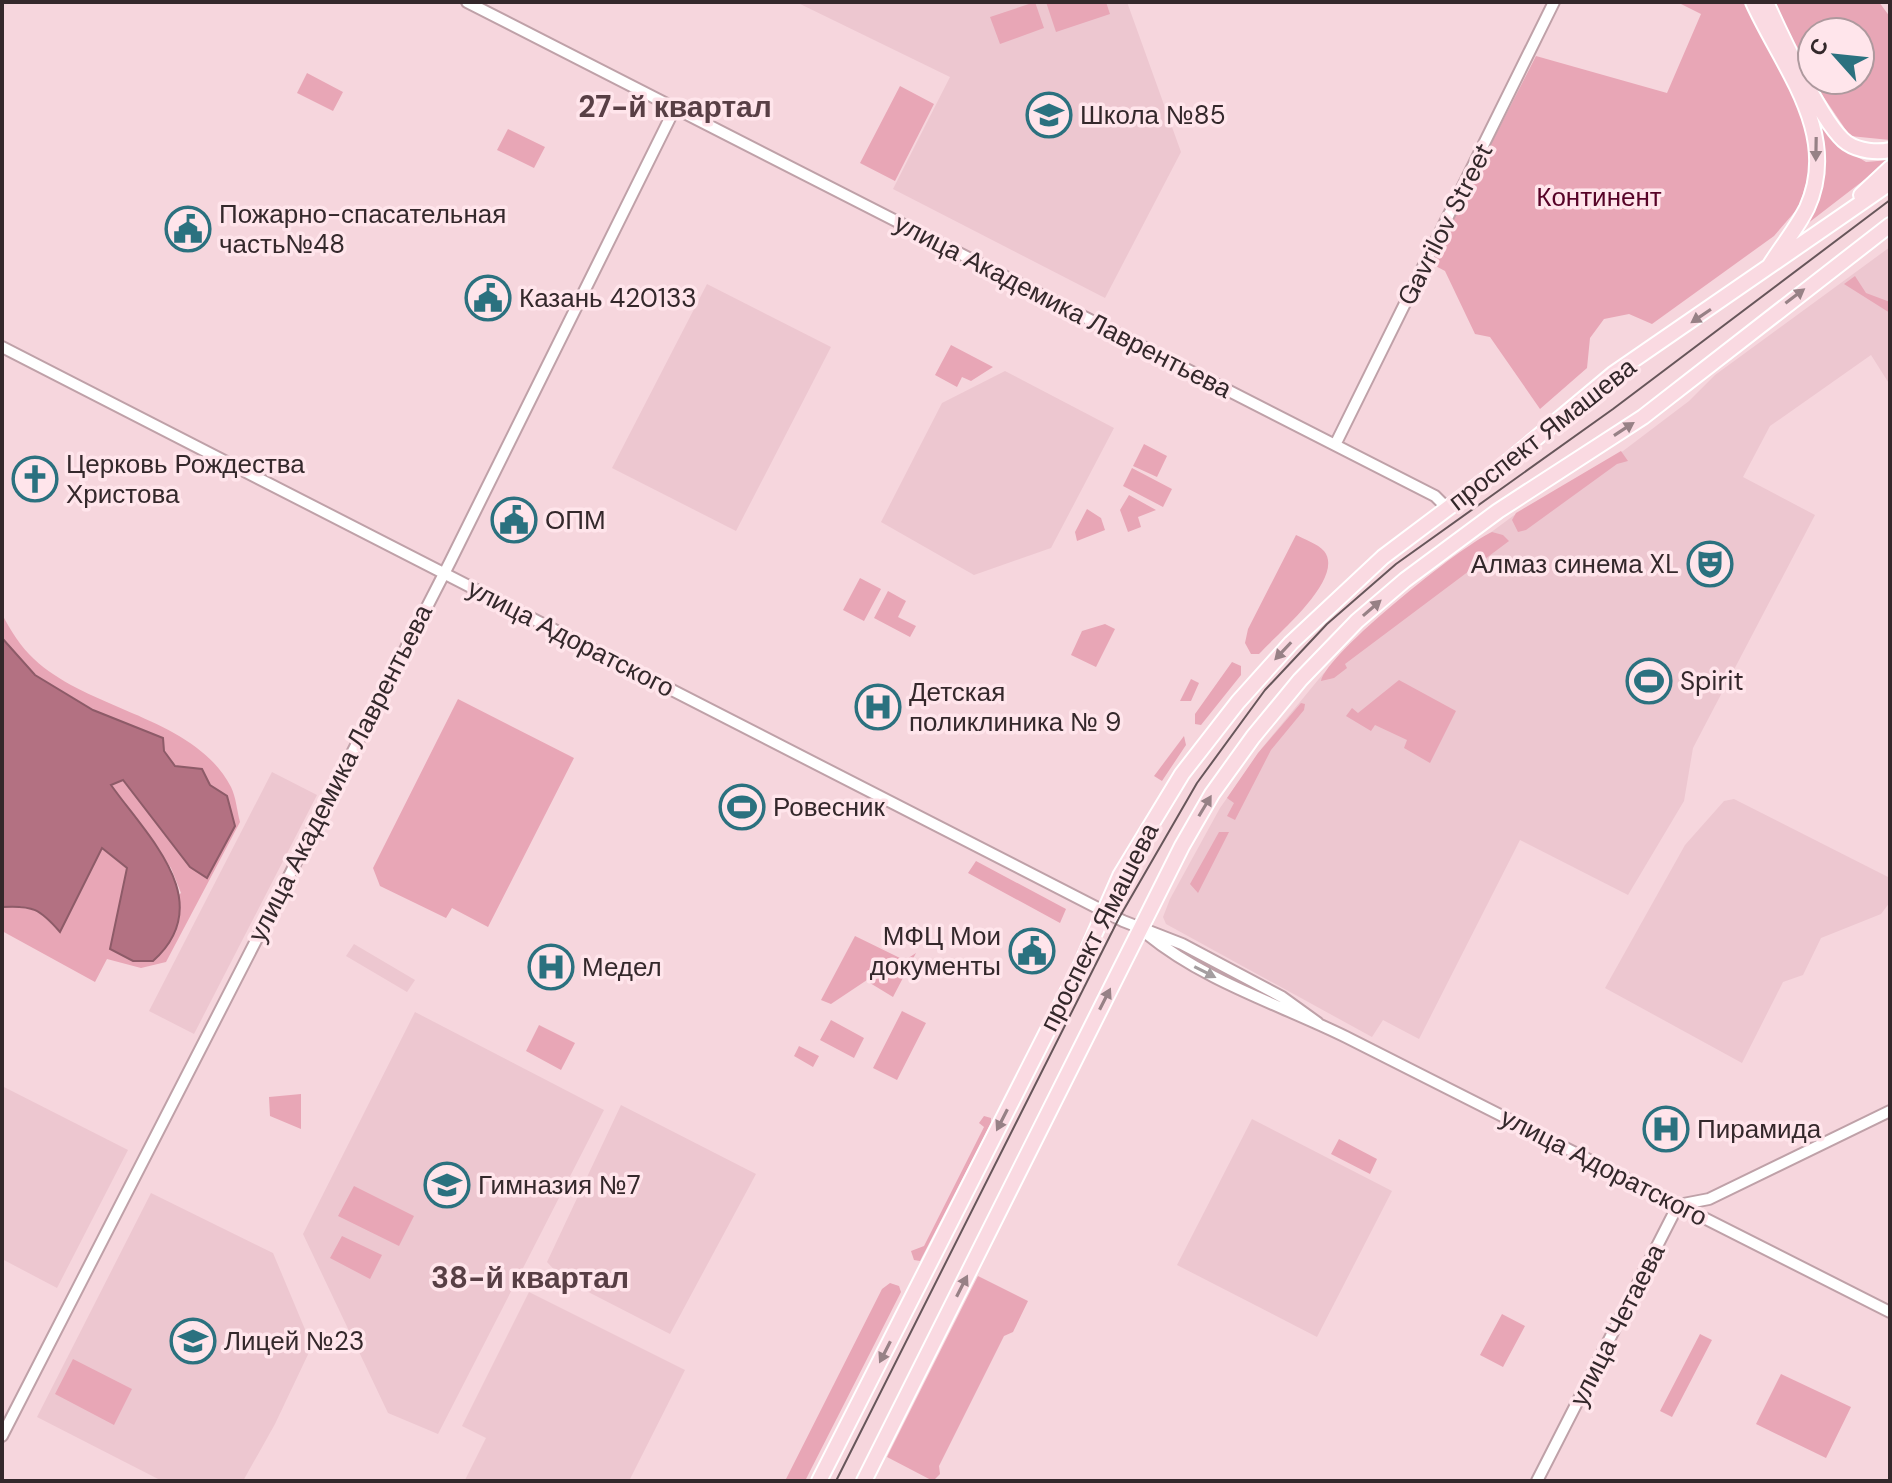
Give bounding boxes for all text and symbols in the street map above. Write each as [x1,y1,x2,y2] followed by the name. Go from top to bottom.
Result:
[1796,16,1876,96] north arrow
[1802,33,1835,61] text: С
[578,87,772,126] district label: 27-й квартал
[1025,91,1073,139] school or university icon: Школа №85
[1080,98,1226,132] place label: Школа №85
[1389,137,1501,311] street label: Gavrilov Street
[1810,137,1823,162] one-way arrow
[1536,180,1662,214] park label: Континент
[219,197,506,261] place label: Пожарно-спасательная часть№48
[164,205,212,253] public building icon: Пожарно-спасательная часть№48
[889,206,1238,406] street label: улица Академика Лаврентьева
[464,274,512,322] public building icon: Казань 420133
[519,281,697,315] place label: Казань 420133
[1785,289,1805,305] one-way arrow
[1691,308,1712,323] one-way arrow
[1441,350,1643,518] street label: проспект Ямашева
[1613,423,1635,437] one-way arrow
[66,447,305,511] place label: Церковь Рождества Христова
[11,455,59,503] church icon: Церковь Рождества Христова
[490,496,538,544] public building icon: ОПМ
[545,503,606,537] place label: ОПМ
[1686,540,1734,588] theatre icon: Алмаз синема XL
[1471,547,1679,581] place label: Алмаз синема XL
[462,571,680,705] street label: улица Адоратского
[240,598,440,947] street label: улица Академика Лаврентьева
[1362,600,1382,617] one-way arrow
[1274,642,1292,661] one-way arrow
[1625,657,1673,705] sports icon: Spirit
[1680,664,1744,698] place label: Spirit
[909,675,1121,739] place label: Детская поликлиника № 9
[854,683,902,731] hospital icon: Детская поликлиника № 9
[718,783,766,831] sports icon: Ровесник
[773,790,886,824] place label: Ровесник
[1198,795,1212,817] one-way arrow
[1032,817,1166,1037] street label: проспект Ямашева
[870,919,1001,983] place label: МФЦ Мои документы
[1008,927,1056,975] public building icon: МФЦ Мои документы
[527,943,575,991] hospital icon: Медел
[582,950,662,984] place label: Медел
[1194,965,1217,979] one-way arrow
[1098,987,1112,1010] one-way arrow
[1495,1100,1713,1234] street label: улица Адоратского
[1642,1105,1690,1153] hospital icon: Пирамида
[995,1109,1008,1132] one-way arrow
[1697,1112,1822,1146] place label: Пирамида
[423,1161,471,1209] school or university icon: Гимназия №7
[478,1168,641,1202] place label: Гимназия №7
[1561,1238,1673,1412] street label: улица Четаева
[431,1258,629,1297] district label: 38-й квартал
[955,1275,968,1298] one-way arrow
[169,1317,217,1365] school or university icon: Лицей №23
[224,1324,364,1358] place label: Лицей №23
[878,1341,891,1364] one-way arrow

